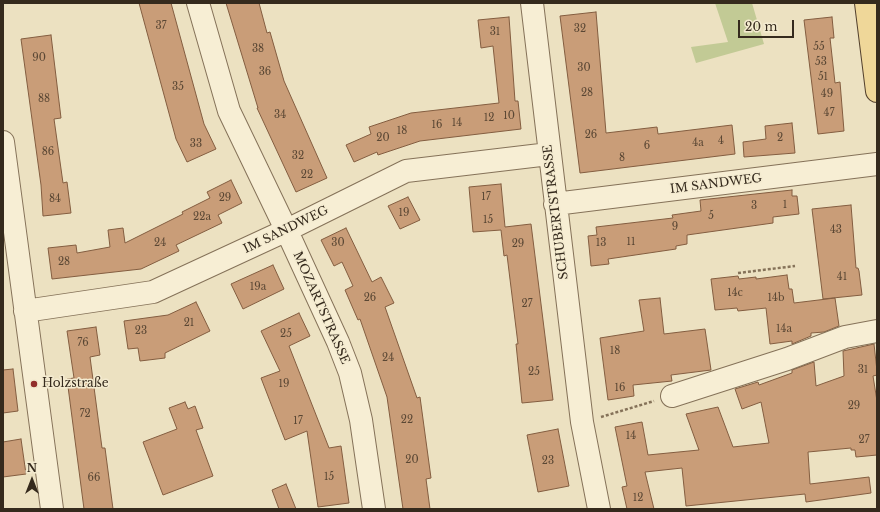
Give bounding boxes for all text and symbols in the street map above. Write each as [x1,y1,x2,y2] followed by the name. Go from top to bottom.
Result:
[740,12,796,38] scale bar
[745,19,777,34] text: 20 m
[155,20,167,32] house number: 37
[574,23,586,35] house number: 32
[490,26,500,38] house number: 31
[813,41,825,53] house number: 55
[252,43,264,55] house number: 38
[32,52,46,64] house number: 90
[815,56,827,68] house number: 53
[577,62,591,74] house number: 30
[259,66,271,78] house number: 36
[818,71,828,83] house number: 51
[172,81,184,93] house number: 35
[581,87,593,99] house number: 28
[821,88,833,100] house number: 49
[38,93,50,105] house number: 88
[824,107,834,119] house number: 47
[274,109,286,121] house number: 34
[503,110,515,122] house number: 10
[484,112,494,124] house number: 12
[452,117,462,129] house number: 14
[432,119,442,131] house number: 16
[397,125,407,137] house number: 18
[585,129,597,141] house number: 26
[376,132,390,144] house number: 20
[777,132,783,144] house number: 2
[718,135,724,147] house number: 4
[692,137,704,149] house number: 4a
[190,138,202,150] house number: 33
[644,140,650,152] house number: 6
[541,144,571,280] street label: SCHUBERTSTRASSE
[42,146,54,158] house number: 86
[292,150,304,162] house number: 32
[619,152,625,164] house number: 8
[301,169,313,181] house number: 22
[669,171,763,197] street label: IM SANDWEG
[481,191,491,203] house number: 17
[219,192,231,204] house number: 29
[49,193,61,205] house number: 84
[783,199,787,211] house number: 1
[751,200,757,212] house number: 3
[241,203,331,257] street label: IM SANDWEG
[399,207,409,219] house number: 19
[708,210,714,222] house number: 5
[193,211,211,223] house number: 22a
[483,214,493,226] house number: 15
[672,221,678,233] house number: 9
[830,224,842,236] house number: 43
[627,236,635,248] house number: 11
[154,237,166,249] house number: 24
[331,237,345,249] house number: 30
[596,237,606,249] house number: 13
[512,238,524,250] house number: 29
[290,250,352,366] street label: MOZARTSTRASSE
[58,256,70,268] house number: 28
[837,271,847,283] house number: 41
[250,281,266,293] house number: 19a
[727,287,743,299] house number: 14c
[364,292,376,304] house number: 26
[768,292,784,304] house number: 14b
[521,298,533,310] house number: 27
[184,317,194,329] house number: 21
[776,323,792,335] house number: 14a
[135,325,147,337] house number: 23
[280,328,292,340] house number: 25
[77,337,89,349] house number: 76
[610,345,620,357] house number: 18
[382,352,394,364] house number: 24
[858,364,868,376] house number: 31
[528,366,540,378] house number: 25
[42,377,109,391] place label: Holzstraße
[279,378,289,390] house number: 19
[29,379,39,389] marker: Holzstraße
[615,382,625,394] house number: 16
[848,400,860,412] house number: 29
[79,408,91,420] house number: 72
[401,414,413,426] house number: 22
[293,415,303,427] house number: 17
[626,430,636,442] house number: 14
[858,434,870,446] house number: 27
[405,454,419,466] house number: 20
[542,455,554,467] house number: 23
[12,460,52,500] north arrow
[27,461,37,475] text: N
[324,471,334,483] house number: 15
[88,472,100,484] house number: 66
[633,492,643,504] house number: 12

